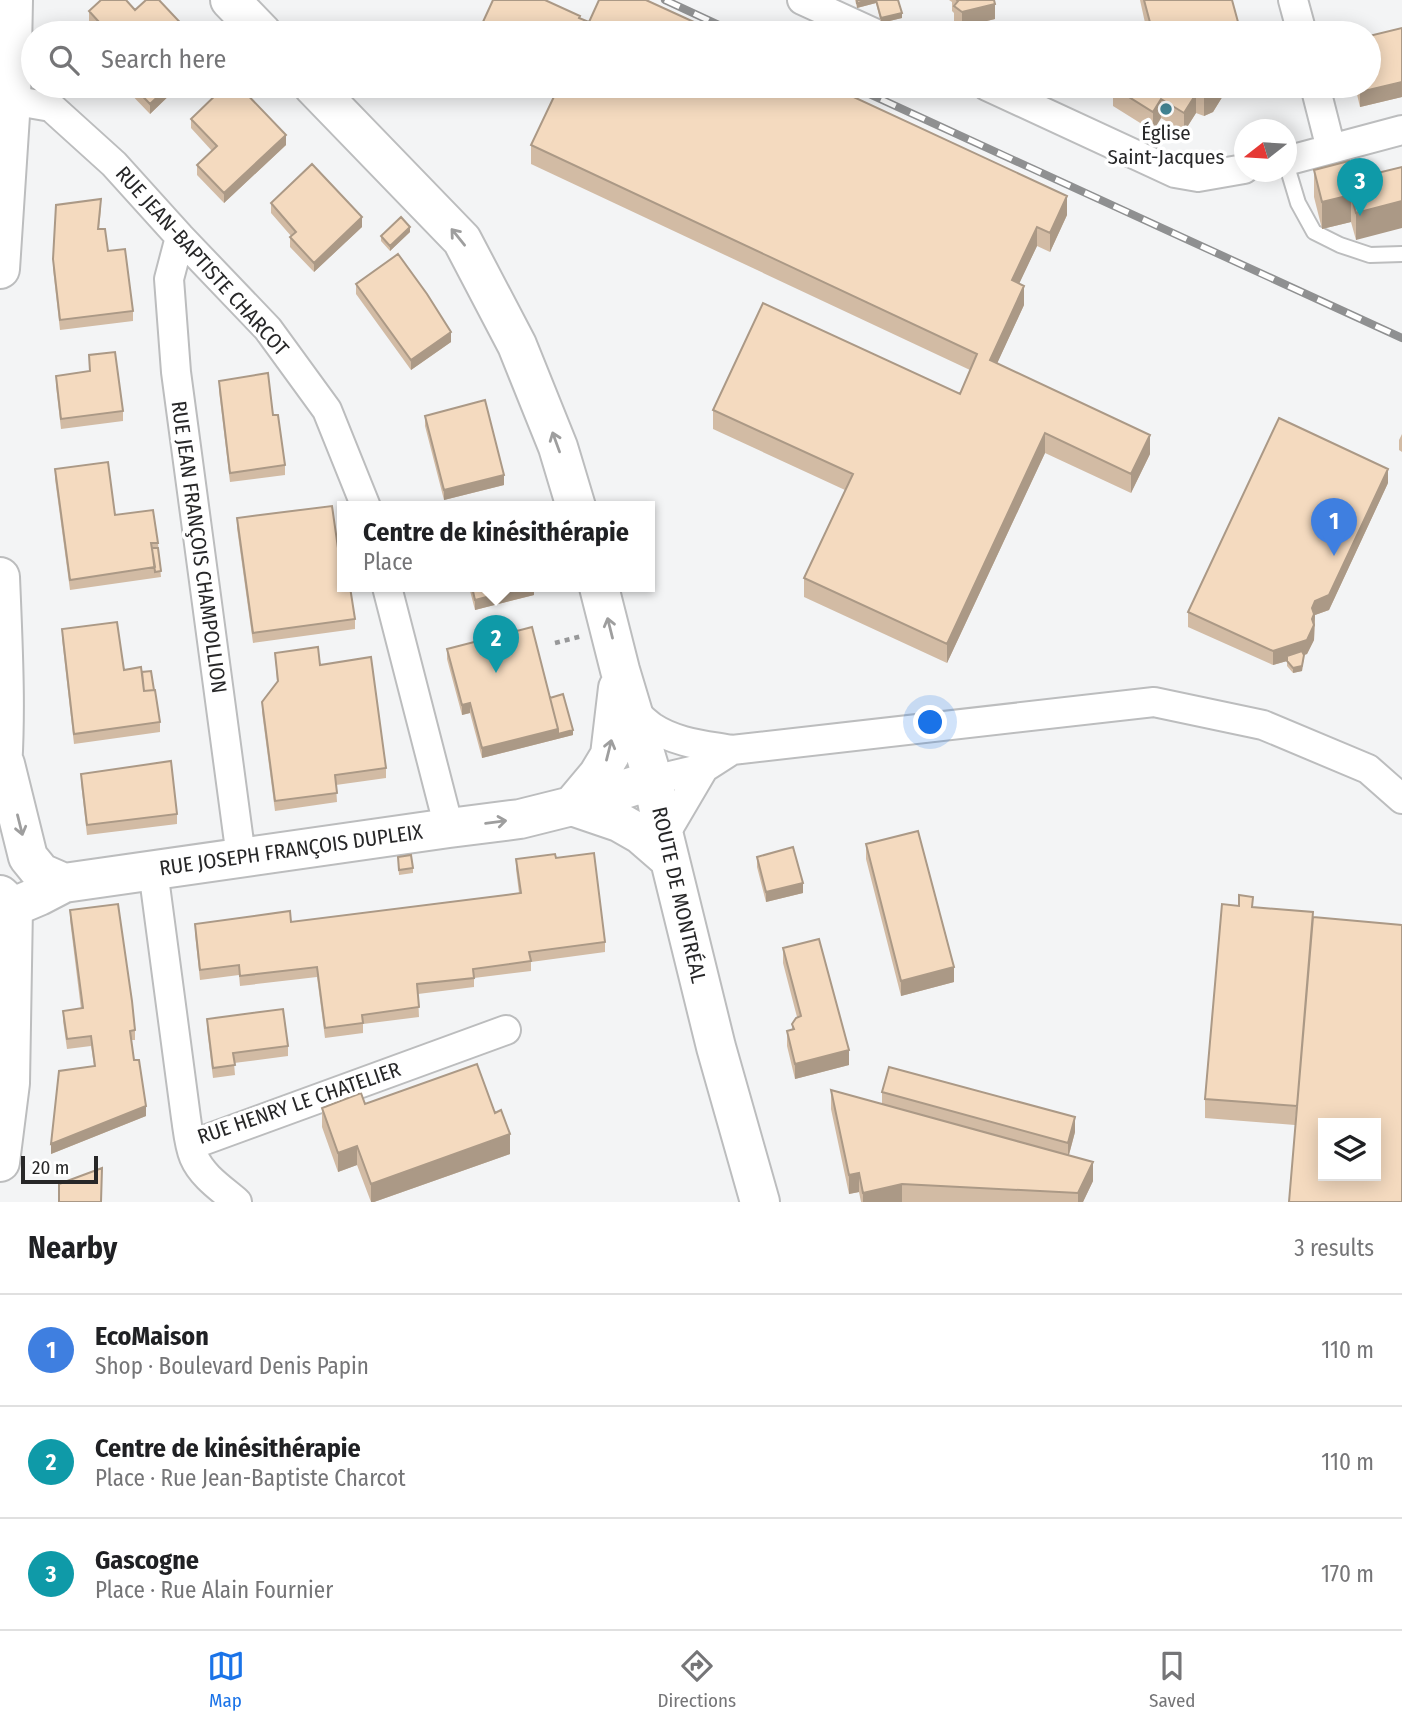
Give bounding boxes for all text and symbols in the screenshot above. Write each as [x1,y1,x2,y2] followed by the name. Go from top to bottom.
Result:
[21,21,1381,98] search box
[45,41,83,79] icon: search
[101,44,226,75] text: Search here
[1158,101,1174,117] marker: Église Saint-Jacques
[1234,119,1297,182] north arrow
[1108,120,1224,170] place label: Église Saint-Jacques
[1337,158,1383,216] pin: 3
[110,161,294,361] street label: RUE JEAN-BAPTISTE CHARCOT
[450,228,466,246] one-way arrow
[166,399,232,695] street label: RUE JEAN FRANÇOIS CHAMPOLLION
[549,431,561,453] one-way arrow
[1311,498,1357,556] pin: 1
[337,501,655,592] popup
[363,517,629,548] text: Centre de kinésithérapie
[363,548,413,576] text: Place
[473,615,519,673] pin: 2
[603,617,616,640] one-way arrow
[913,705,947,739] your location
[603,739,616,761] one-way arrow
[646,804,712,986] street label: ROUTE DE MONTRÉAL
[14,813,27,835] one-way arrow
[484,816,506,829] one-way arrow
[158,819,425,881] street label: RUE JOSEPH FRANÇOIS DUPLEIX
[194,1056,405,1150] street label: RUE HENRY LE CHATELIER
[1318,1118,1381,1181] map controls
[1318,1118,1381,1181] button: layers
[21,1153,98,1185] scale bar
[32,1156,69,1179] text: 20 m
[28,1230,117,1266] text: Nearby
[1294,1234,1374,1262] text: 3 results
[95,1321,209,1352] text: EcoMaison
[46,1336,56,1364] text: 1
[1321,1336,1374,1364] text: 110 m
[95,1352,369,1380] text: Shop · Boulevard Denis Papin
[95,1433,361,1464] text: Centre de kinésithérapie
[46,1448,56,1476] text: 2
[1321,1448,1374,1476] text: 110 m
[95,1464,406,1492] text: Place · Rue Jean-Baptiste Charcot
[95,1545,199,1576] text: Gascogne
[46,1560,56,1588] text: 3
[1321,1560,1374,1588] text: 170 m
[95,1576,333,1604] text: Place · Rue Alain Fournier
[207,1647,245,1712] tab: Map
[658,1647,736,1712] tab: Directions
[1149,1647,1195,1712] tab: Saved

